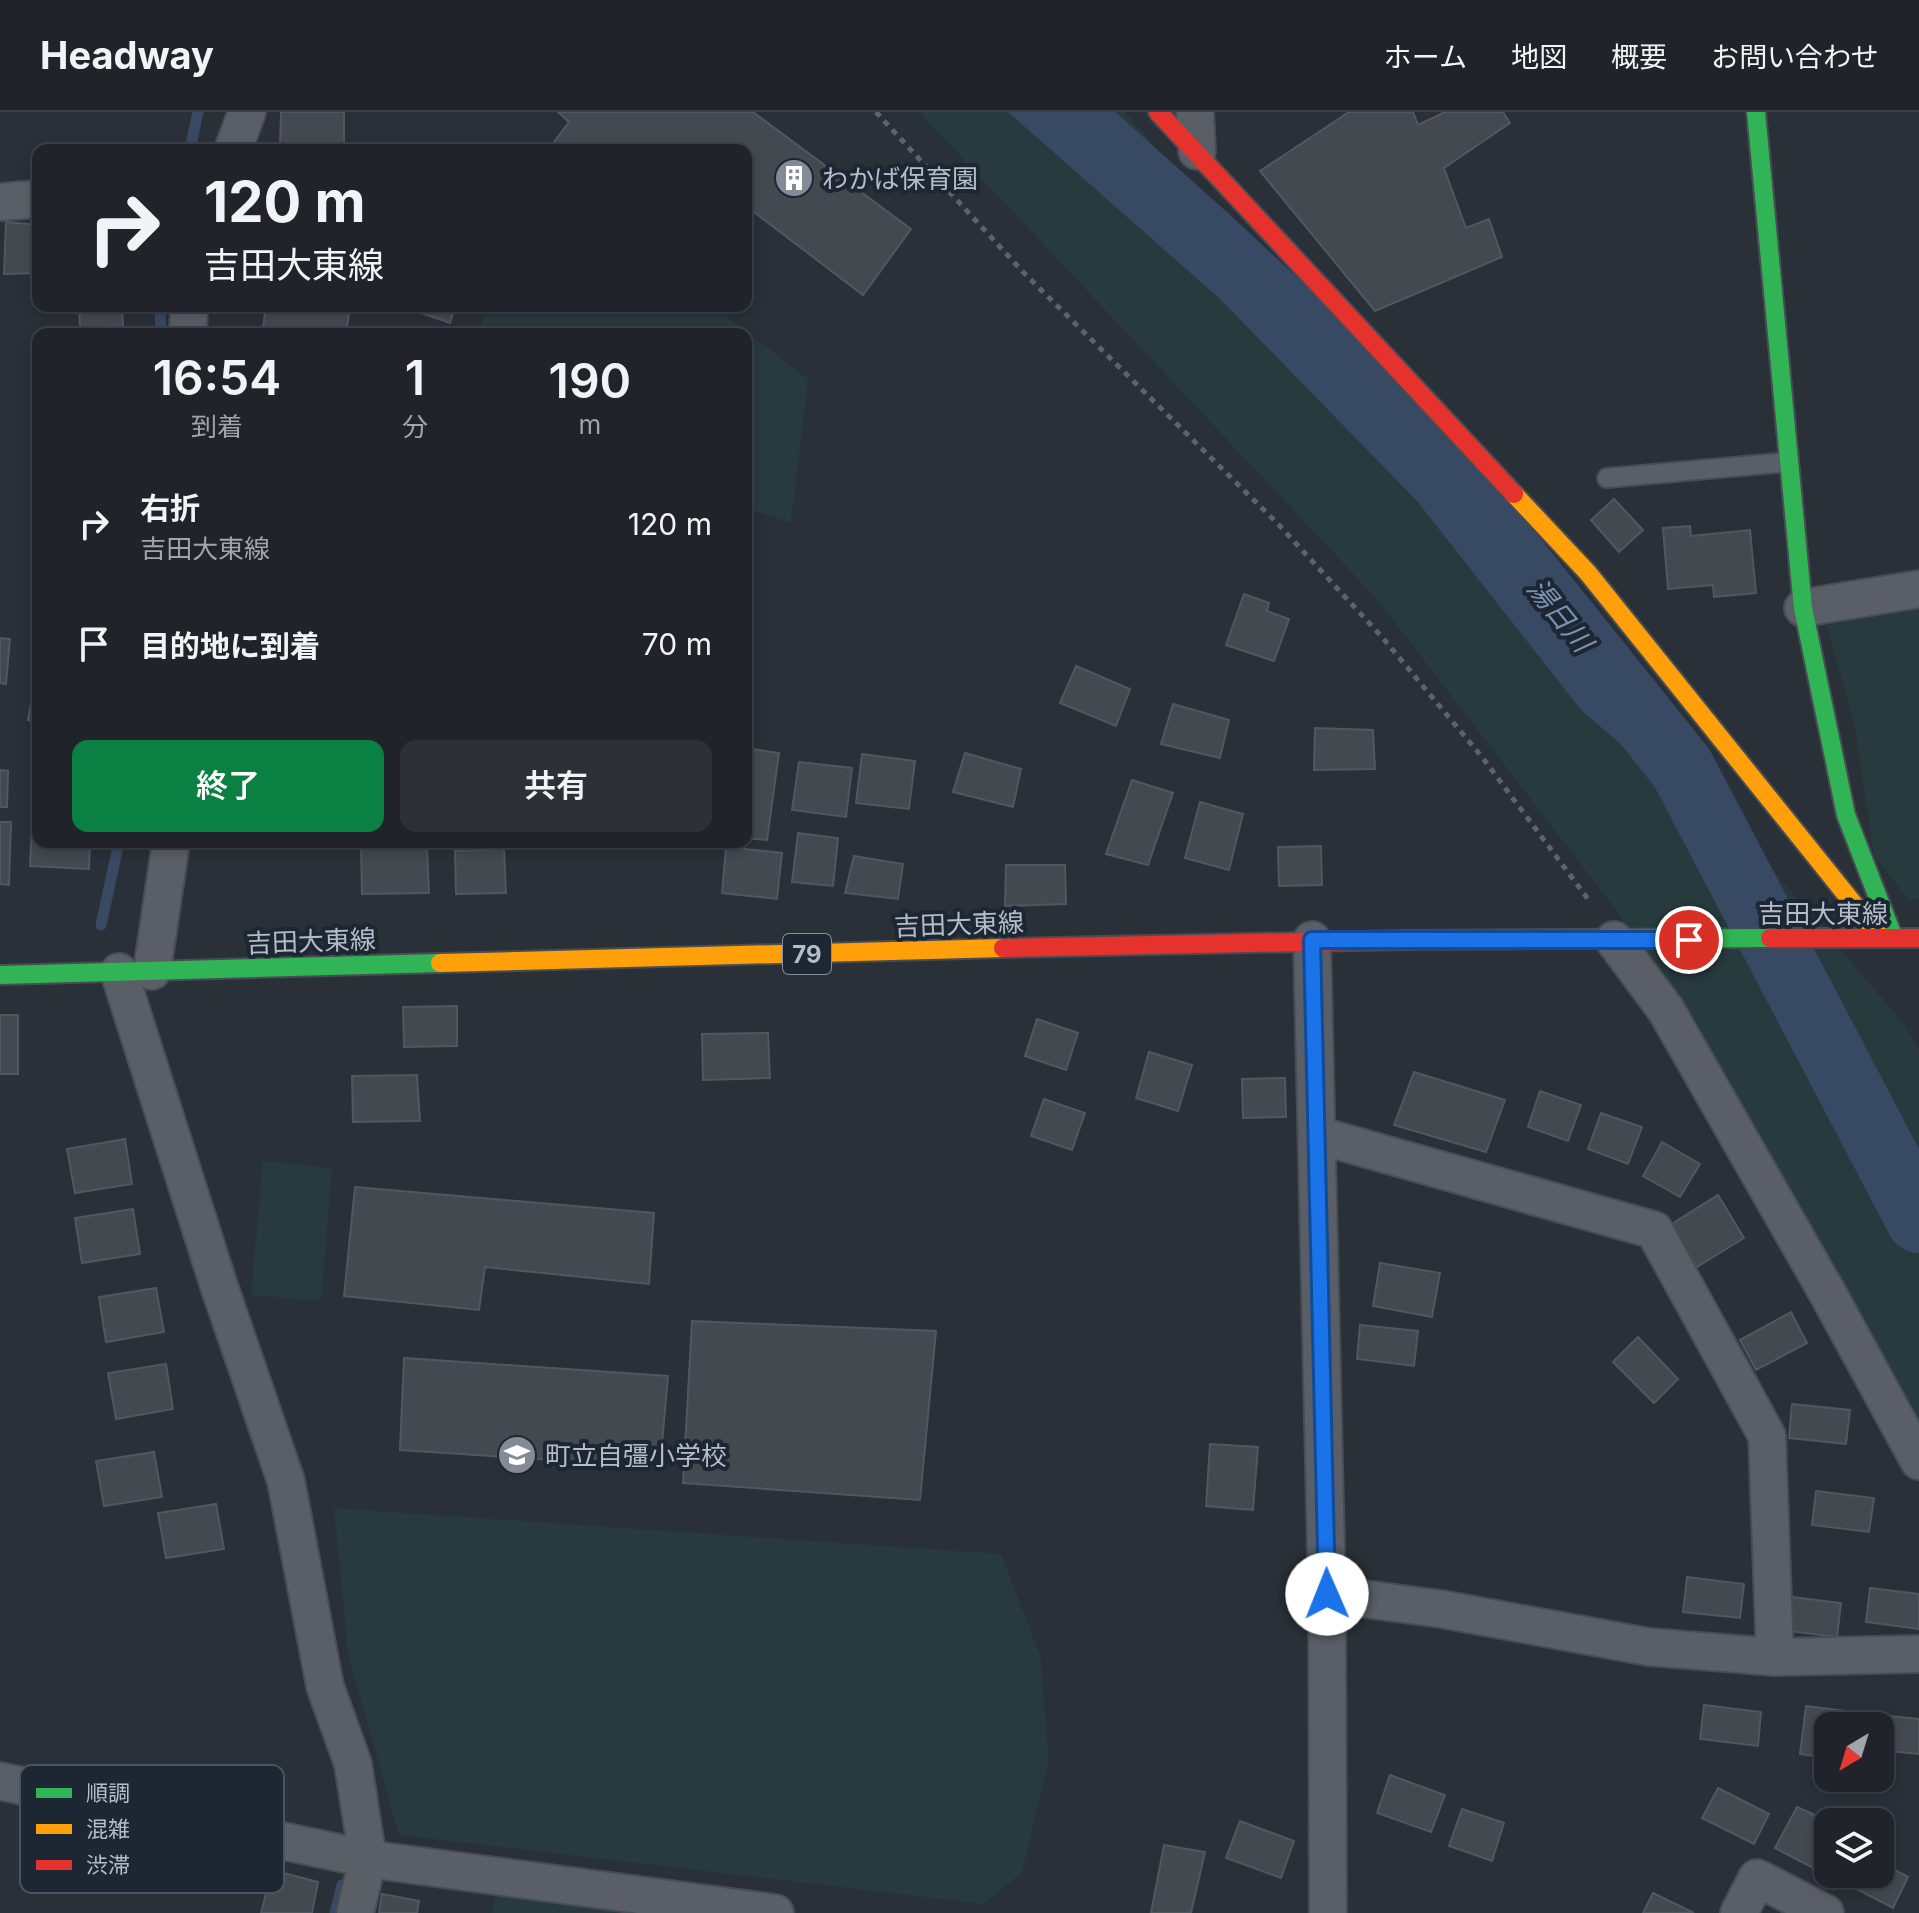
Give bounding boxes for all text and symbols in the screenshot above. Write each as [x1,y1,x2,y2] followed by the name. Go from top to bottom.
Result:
[40,32,214,78] text: Headway
[1384,40,1467,74] text: ホーム
[1511,40,1567,74] text: 地図
[1611,40,1667,74] text: 概要
[1711,40,1879,74] text: お問い合わせ
[773,157,815,199] building icon: わかば保育園
[822,163,978,194] place label: わかば保育園
[204,168,366,236] text: 120 m
[72,176,176,280] icon: right
[204,243,384,287] text: 吉田大東線
[153,348,281,407] text: 16:54
[405,348,425,407] text: 1
[549,351,631,410] text: 190
[579,409,601,440] text: m
[191,411,243,442] text: 到着
[402,411,428,442] text: 分
[140,490,200,526] text: 右折
[72,502,116,546] icon: right
[628,506,712,542] text: 120 m
[140,533,270,564] text: 吉田大東線
[1520,572,1602,661] water label: 湯日川
[72,622,116,666] icon: arrive
[642,626,712,662] text: 70 m
[140,628,320,664] text: 目的地に到着
[72,740,384,832] button: 終了
[400,740,712,832] button: 共有
[1758,898,1888,929] street label: 吉田大東線
[893,906,1025,942] street label: 吉田大東線
[1655,906,1723,974] pin
[1667,918,1711,962] icon: arrive
[245,923,377,959] street label: 吉田大東線
[783,934,831,974] road number: 79
[496,1434,538,1476] school or university icon: 町立自彊小学校
[545,1440,727,1471] place label: 町立自彊小学校
[1285,1552,1369,1636] position arrow
[1814,1712,1894,1792] north arrow
[1814,1712,1894,1888] map controls
[20,1765,284,1893] legend
[86,1780,130,1806] text: 順調
[1814,1808,1894,1888] button: layers
[86,1816,130,1842] text: 混雑
[86,1852,130,1878] text: 渋滞

